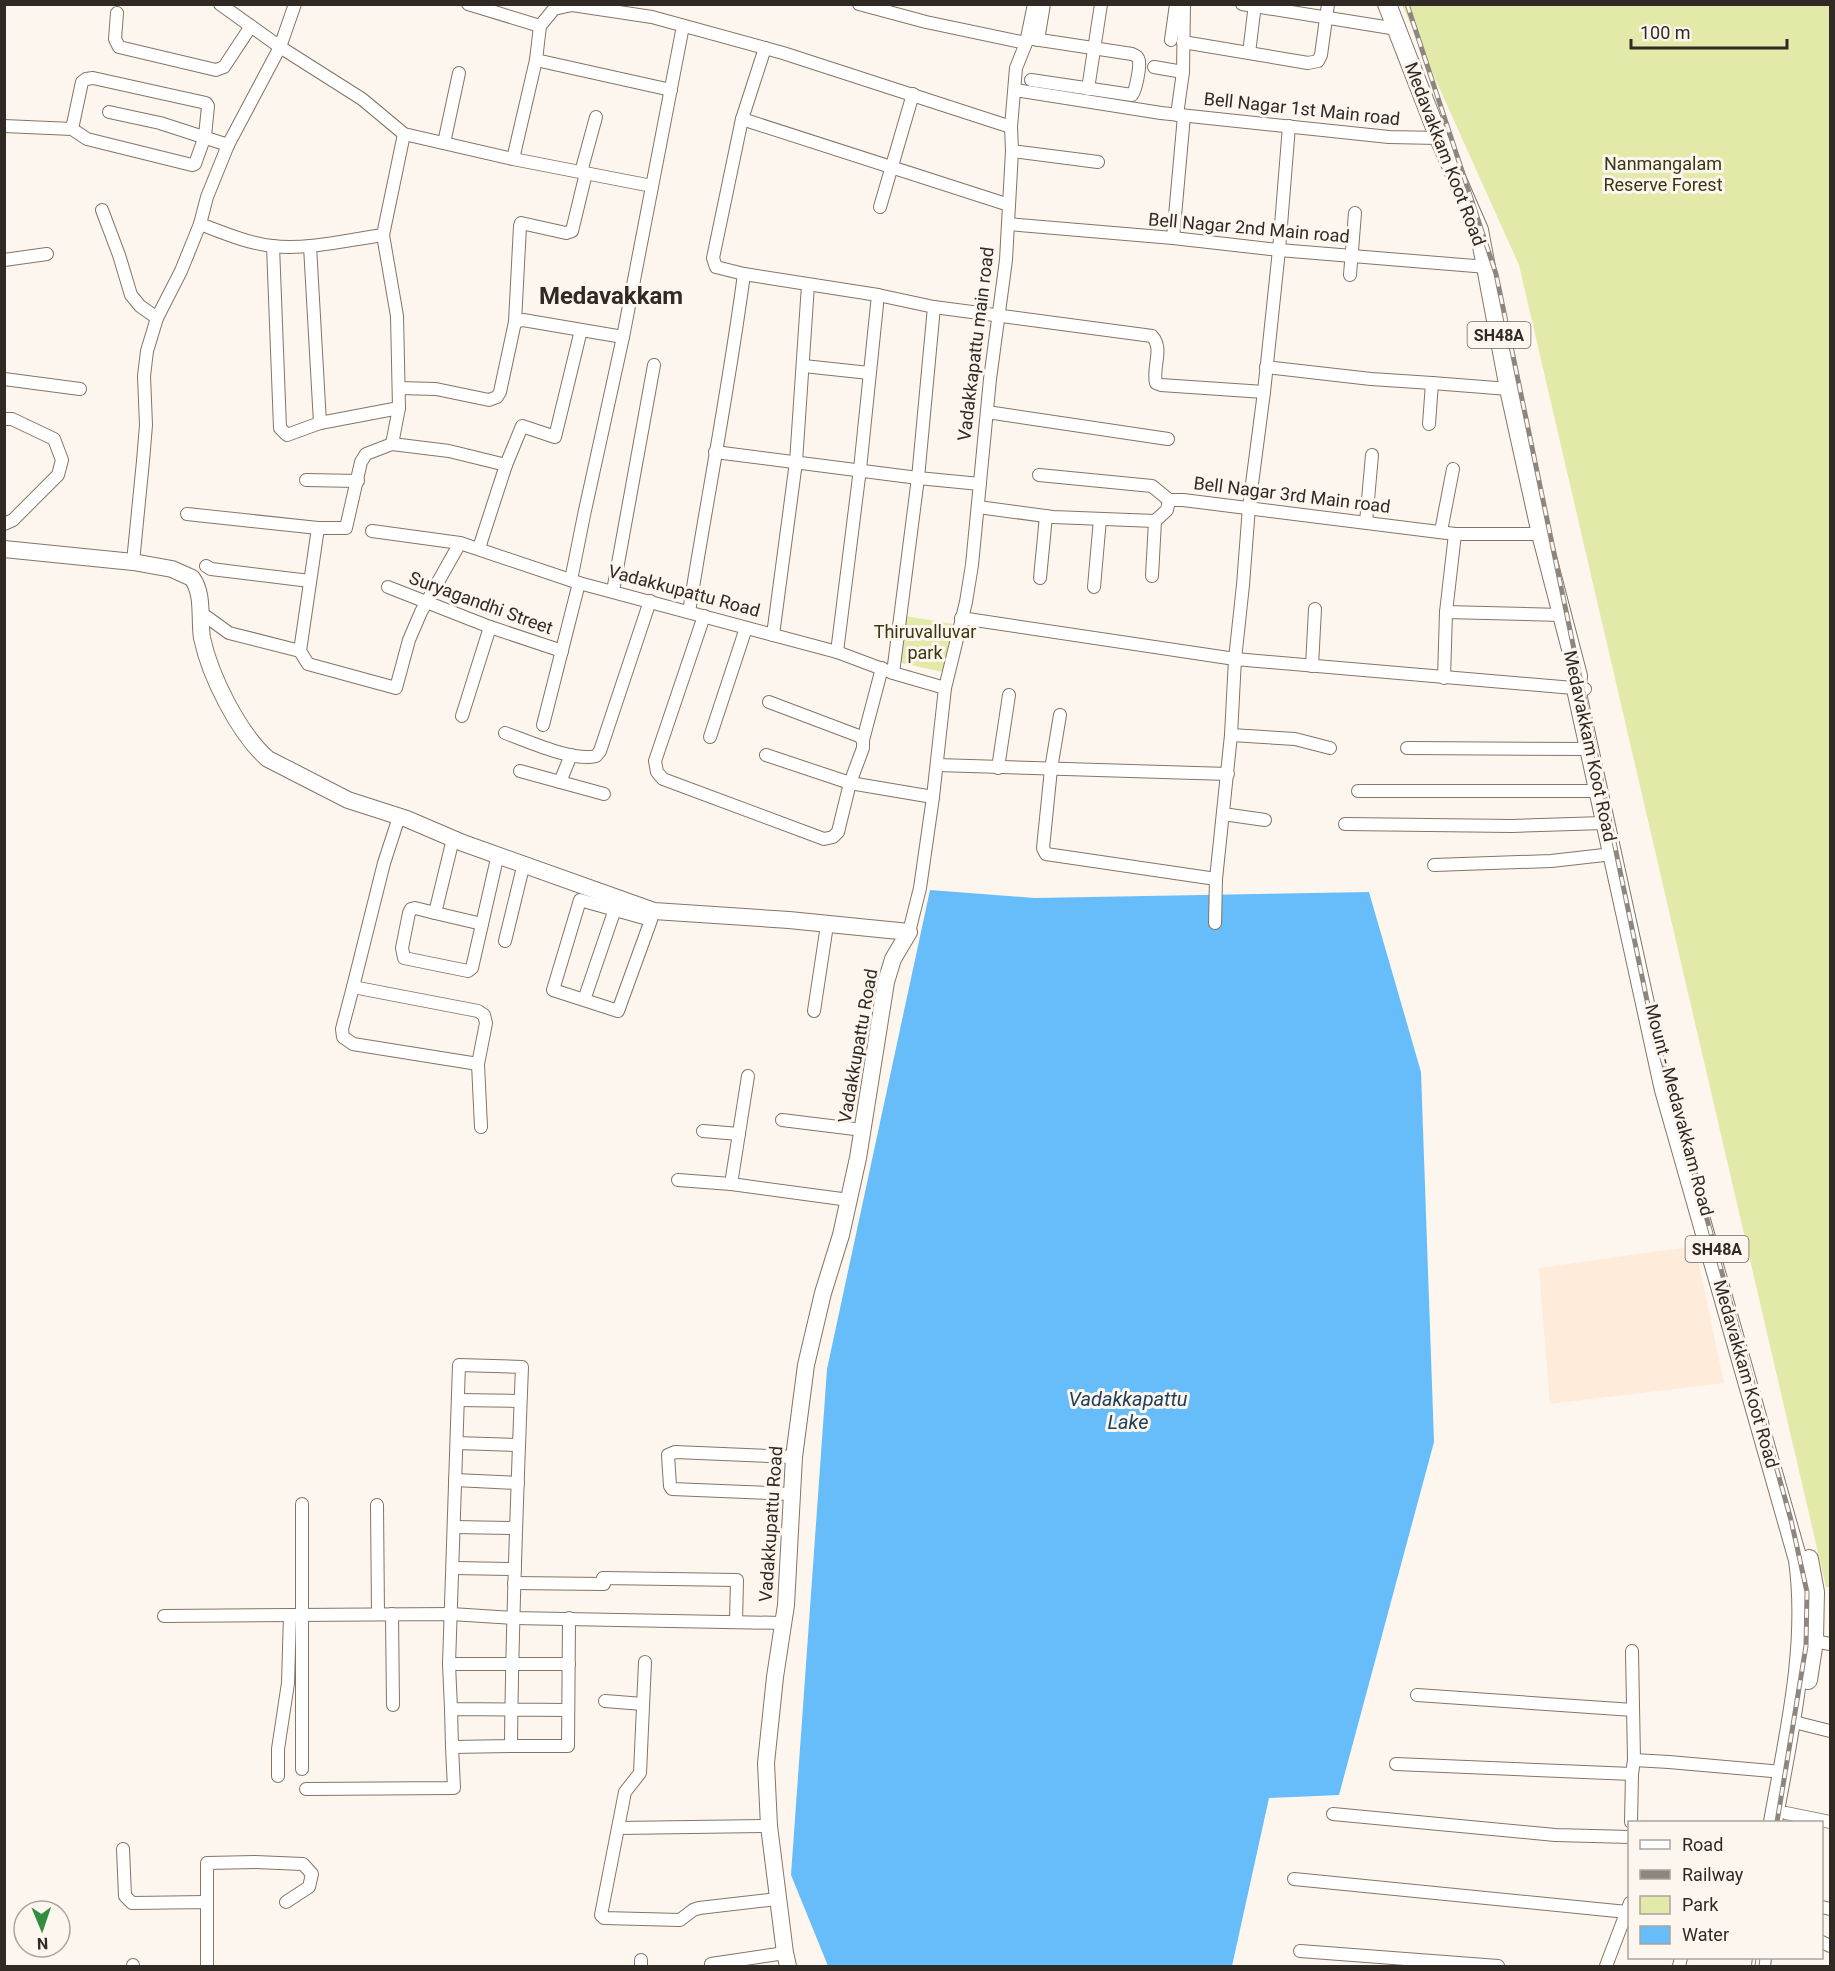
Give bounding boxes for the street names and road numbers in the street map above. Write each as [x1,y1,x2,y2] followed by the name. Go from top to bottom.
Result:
[1401,59,1490,249] street label: Medavakkam Koot Road
[1203,88,1401,129] street label: Bell Nagar 1st Main road
[1147,208,1351,247] street label: Bell Nagar 2nd Main road
[953,246,998,442] street label: Vadakkapattu main road
[1468,322,1530,348] road number: SH48A
[1192,472,1392,517] street label: Bell Nagar 3rd Main road
[606,560,762,621] street label: Vadakkupattu Road
[407,567,556,638] street label: Suryagandhi Street
[1560,648,1621,843] street label: Medavakkam Koot Road
[834,967,881,1125] street label: Vadakkupattu Road
[1641,1002,1718,1218] street label: Mount - Medavakkam Road
[1686,1236,1748,1262] road number: SH48A
[1710,1277,1783,1470] street label: Medavakkam Koot Road
[755,1445,786,1603] street label: Vadakkupattu Road

